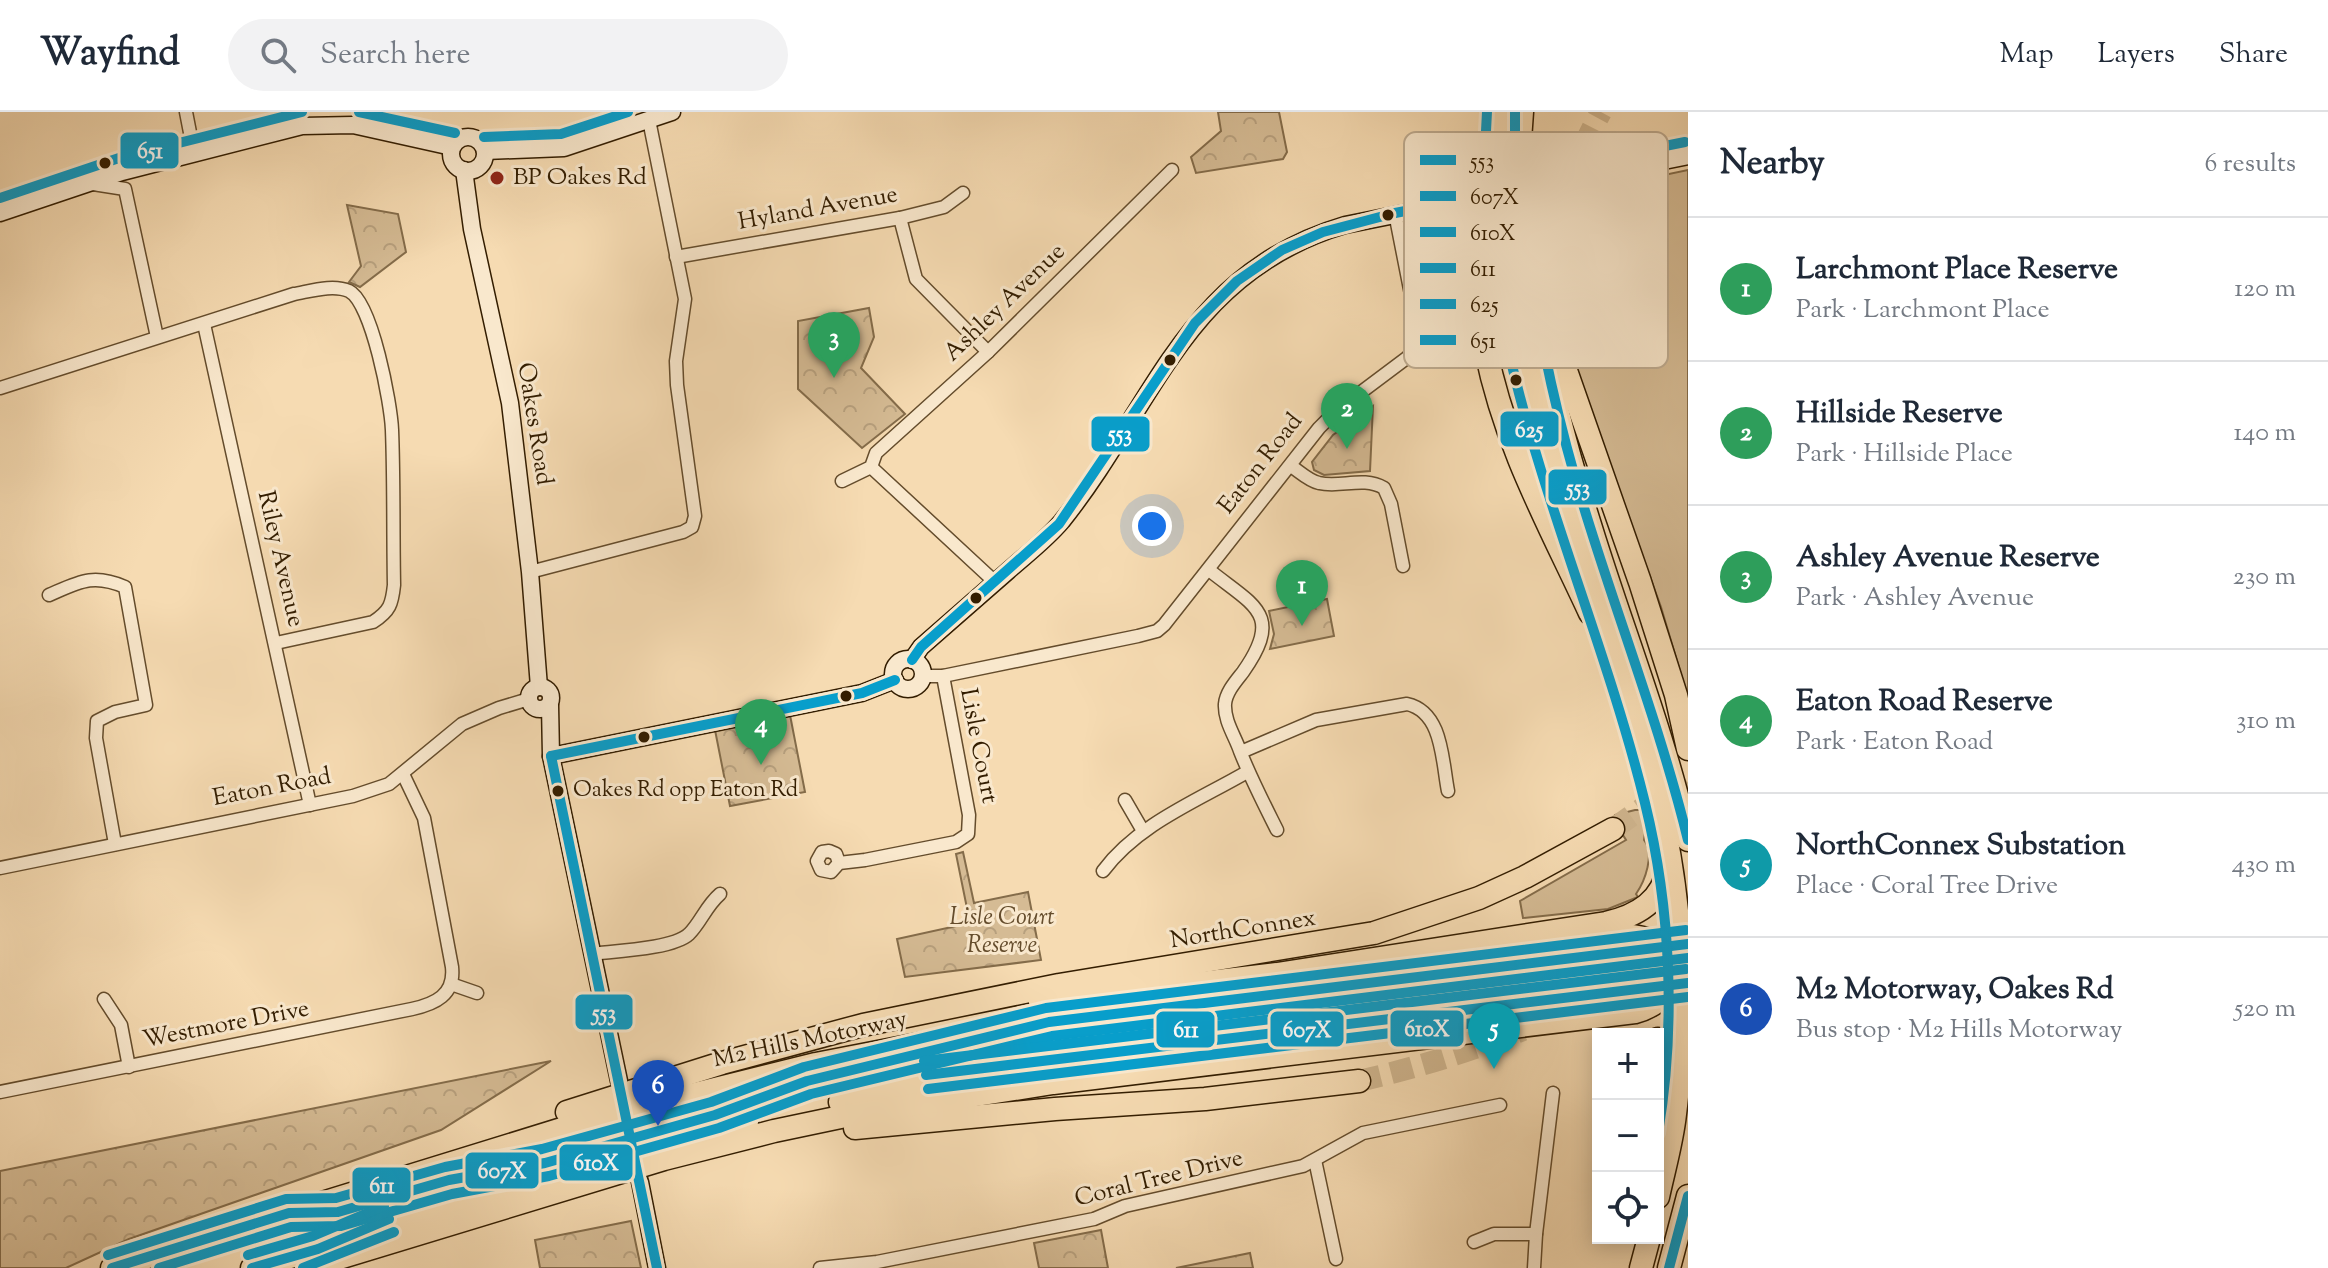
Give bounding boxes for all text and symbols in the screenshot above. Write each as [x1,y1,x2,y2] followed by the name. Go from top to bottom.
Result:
[228,19,788,91] search box
[40,28,180,82] text: Wayfind
[256,33,300,77] icon: search
[320,34,471,77] text: Search here
[2000,35,2053,75] text: Map
[2097,35,2175,75] text: Layers
[2219,35,2288,75] text: Share
[119,131,180,170] line badge: 651
[1404,132,1668,368] legend
[137,137,163,169] text: 651
[1720,140,1825,189] text: Nearby
[2204,146,2296,183] text: 6 results
[1468,147,1494,179] text: 553
[97,155,113,171] unlabelled marker
[513,161,647,195] place label: BP Oakes Rd
[488,169,506,187] marker: BP Oakes Rd
[736,178,900,240] street label: Hyland Avenue
[1470,183,1520,215] text: 607X
[1380,207,1396,223] unlabelled marker
[1470,219,1516,251] text: 610X
[937,236,1073,370] street label: Ashley Avenue
[1796,249,2118,292] text: Larchmont Place Reserve
[1470,255,1496,287] text: 611
[1742,271,1750,308] text: 1
[2234,271,2296,308] text: 120 m
[1470,291,1499,323] text: 625
[1796,292,2050,329] text: Park · Larchmont Place
[808,312,860,378] pin: 3
[1470,327,1496,359] text: 651
[1162,352,1178,368] unlabelled marker
[508,360,561,488] street label: Oakes Road
[1508,372,1524,388] unlabelled marker
[1321,383,1373,449] pin: 2
[1796,393,2003,436] text: Hillside Reserve
[1211,406,1312,522] street label: Eaton Road
[1499,410,1560,448] line badge: 625
[1090,415,1151,453] line badge: 553
[1740,415,1752,452] text: 2
[2233,415,2296,452] text: 140 m
[1515,416,1544,448] text: 625
[1106,420,1132,452] text: 553
[1796,436,2013,473] text: Park · Hillside Place
[1547,468,1608,506] line badge: 553
[1564,474,1590,506] text: 553
[248,488,312,630] street label: Riley Avenue
[1132,506,1172,546] your location
[1796,537,2100,580] text: Ashley Avenue Reserve
[1741,559,1751,596] text: 3
[2233,559,2296,596] text: 230 m
[1276,560,1328,626] pin: 1
[1796,580,2034,617] text: Park · Ashley Avenue
[968,590,984,606] unlabelled marker
[1796,681,2053,724] text: Eaton Road Reserve
[950,686,1006,806] street label: Lisle Court
[838,688,854,704] unlabelled marker
[735,699,787,765] pin: 4
[1739,703,1753,740] text: 4
[2236,703,2296,740] text: 310 m
[1796,724,1993,761] text: Park · Eaton Road
[636,729,652,745] unlabelled marker
[210,760,335,816] street label: Eaton Road
[573,775,798,807] place label: Oakes Rd opp Eaton Rd
[550,783,566,799] marker: Oakes Rd opp Eaton Rd
[1796,825,2126,868] text: NorthConnex Substation
[1742,847,1750,884] text: 5
[2232,847,2296,884] text: 430 m
[1796,868,2058,905] text: Place · Coral Tree Drive
[949,901,1055,963] park label: Lisle Court Reserve
[1168,902,1318,958] street label: NorthConnex
[1796,969,2114,1012] text: M2 Motorway, Oakes Rd
[1740,991,1752,1028] text: 6
[2234,991,2296,1028] text: 520 m
[140,992,312,1058] street label: Westmore Drive
[574,993,634,1031] line badge: 553
[590,999,616,1031] text: 553
[710,1003,910,1077] street label: M2 Hills Motorway
[1468,1003,1520,1069] pin: 5
[1389,1009,1465,1048] line badge: 610X
[1155,1010,1216,1049] line badge: 611
[1269,1010,1345,1048] line badge: 607X
[1796,1012,2123,1049] text: Bus stop · M2 Hills Motorway
[1404,1015,1450,1047] text: 610X
[1173,1016,1199,1048] text: 611
[1282,1016,1332,1048] text: 607X
[1592,1028,1664,1244] map controls
[1592,1028,1664,1100] button: +
[632,1060,684,1126] pin: 6
[1592,1100,1664,1172] button: −
[1071,1142,1247,1216] street label: Coral Tree Drive
[558,1143,634,1182] line badge: 610X
[573,1149,619,1181] text: 610X
[464,1151,540,1190] line badge: 607X
[477,1157,527,1189] text: 607X
[351,1166,412,1204] line badge: 611
[369,1172,395,1204] text: 611
[1592,1172,1664,1244] button: locate

